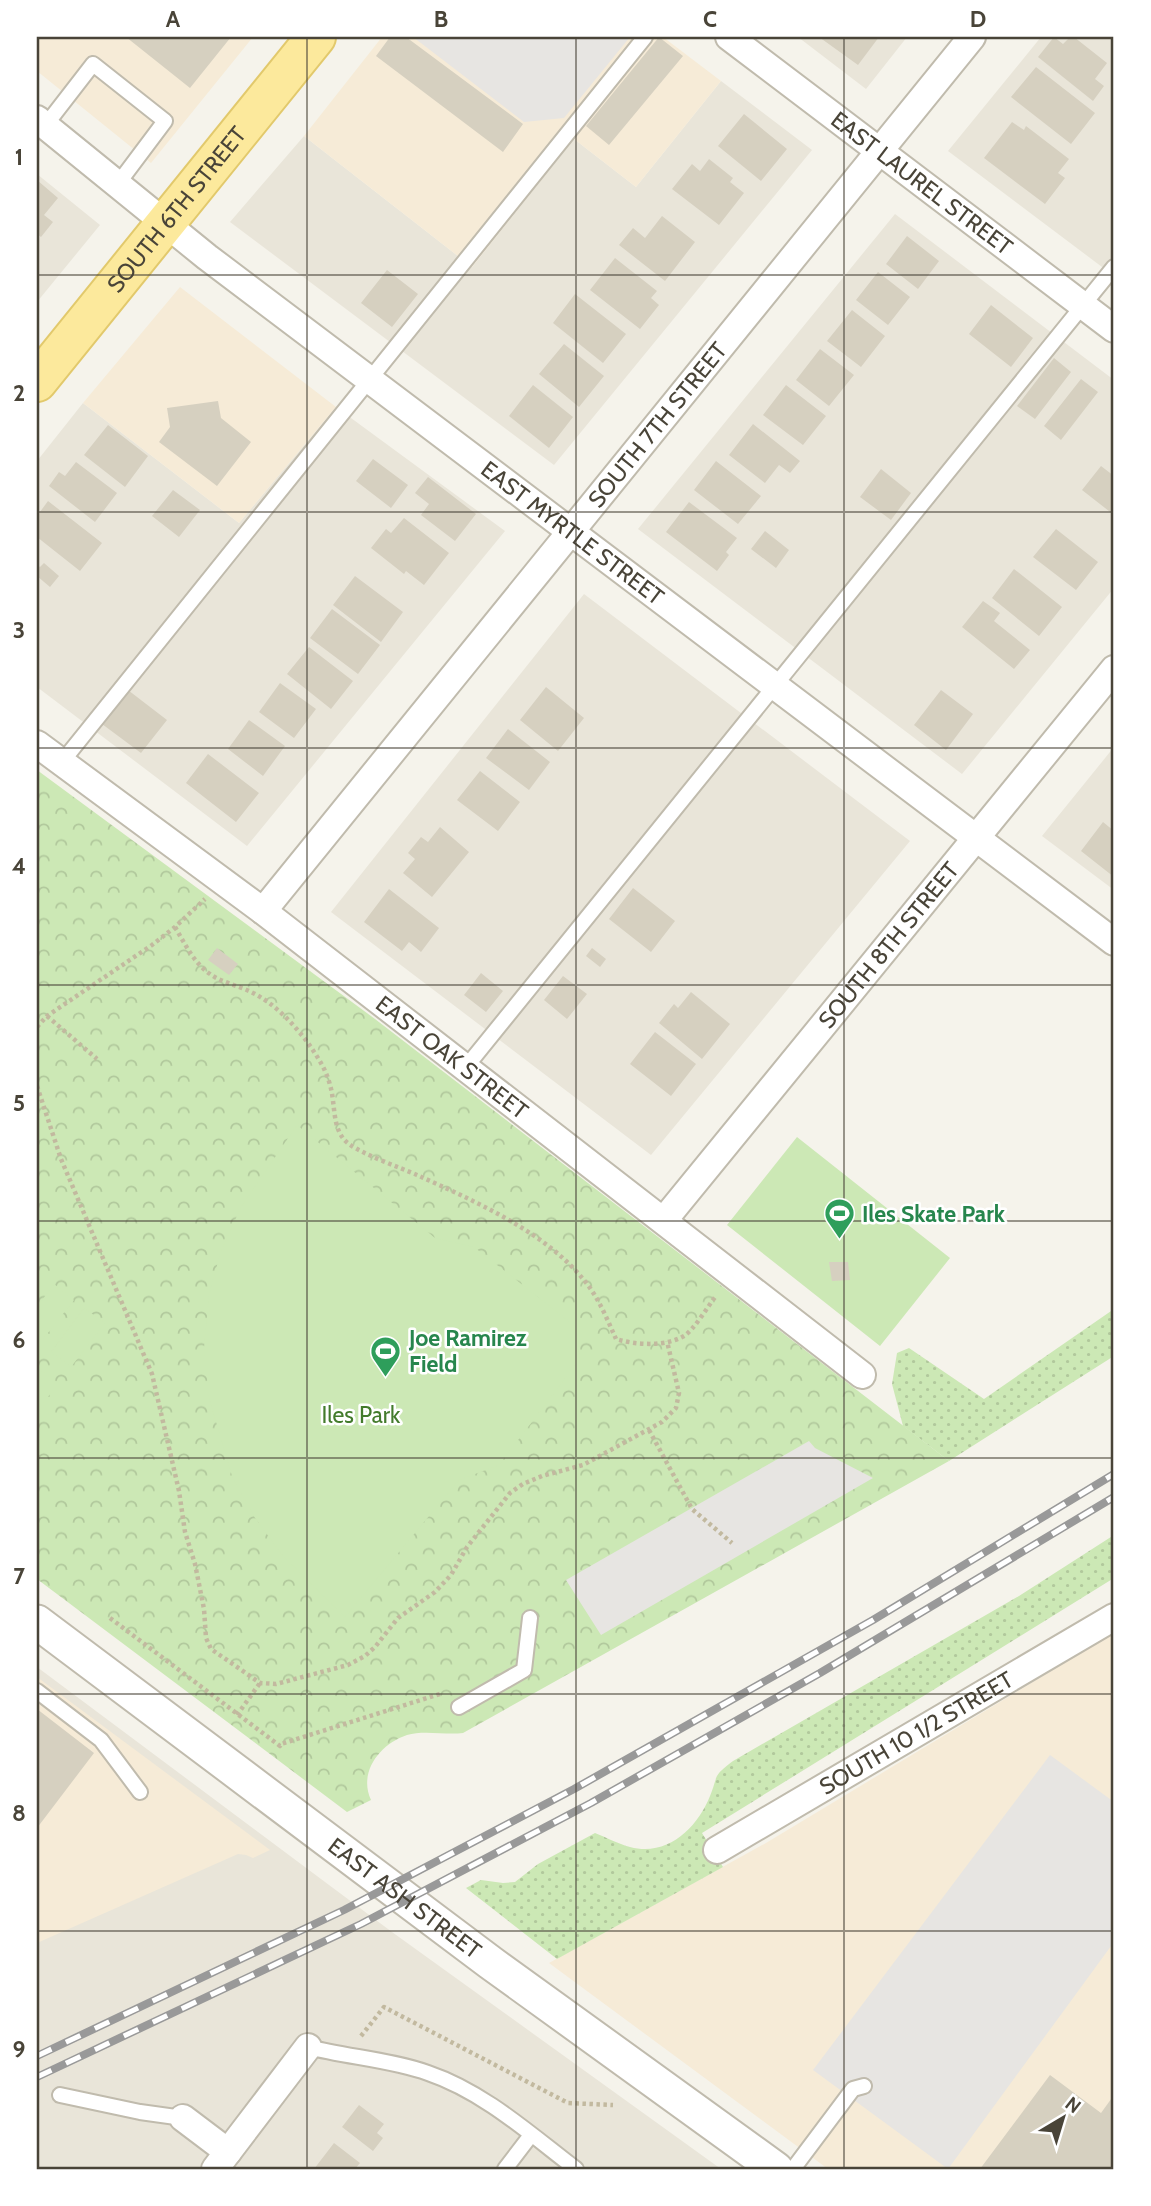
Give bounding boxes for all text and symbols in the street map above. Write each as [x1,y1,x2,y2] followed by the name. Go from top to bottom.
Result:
[166,5,181,33] text: A
[434,5,448,33] text: B
[703,5,717,33] text: C
[970,5,986,33] text: D
[826,105,1018,261] street label: EAST LAUREL STREET
[101,121,252,298] street label: SOUTH 6TH STREET
[15,143,23,171] text: 1
[582,337,733,513] street label: SOUTH 7TH STREET
[13,379,25,407] text: 2
[476,455,669,611] street label: EAST MYRTLE STREET
[13,616,25,644] text: 3
[12,852,26,880] text: 4
[812,856,965,1034] street label: SOUTH 8TH STREET
[370,990,534,1125] street label: EAST OAK STREET
[13,1089,25,1117] text: 5
[822,1197,856,1241] sports icon: Iles Skate Park
[862,1200,1006,1228] place label: Iles Skate Park
[408,1324,527,1378] place label: Joe Ramirez Field
[13,1326,25,1354] text: 6
[369,1334,403,1378] sports icon: Joe Ramirez Field
[322,1401,401,1429] park label: Iles Park
[13,1562,25,1590] text: 7
[814,1665,1018,1801] street label: SOUTH 10 1/2 STREET
[12,1799,26,1827] text: 8
[323,1832,487,1965] street label: EAST ASH STREET
[13,2035,25,2063] text: 9
[1028,2084,1098,2154] north arrow
[1061,2092,1086,2118] text: N

